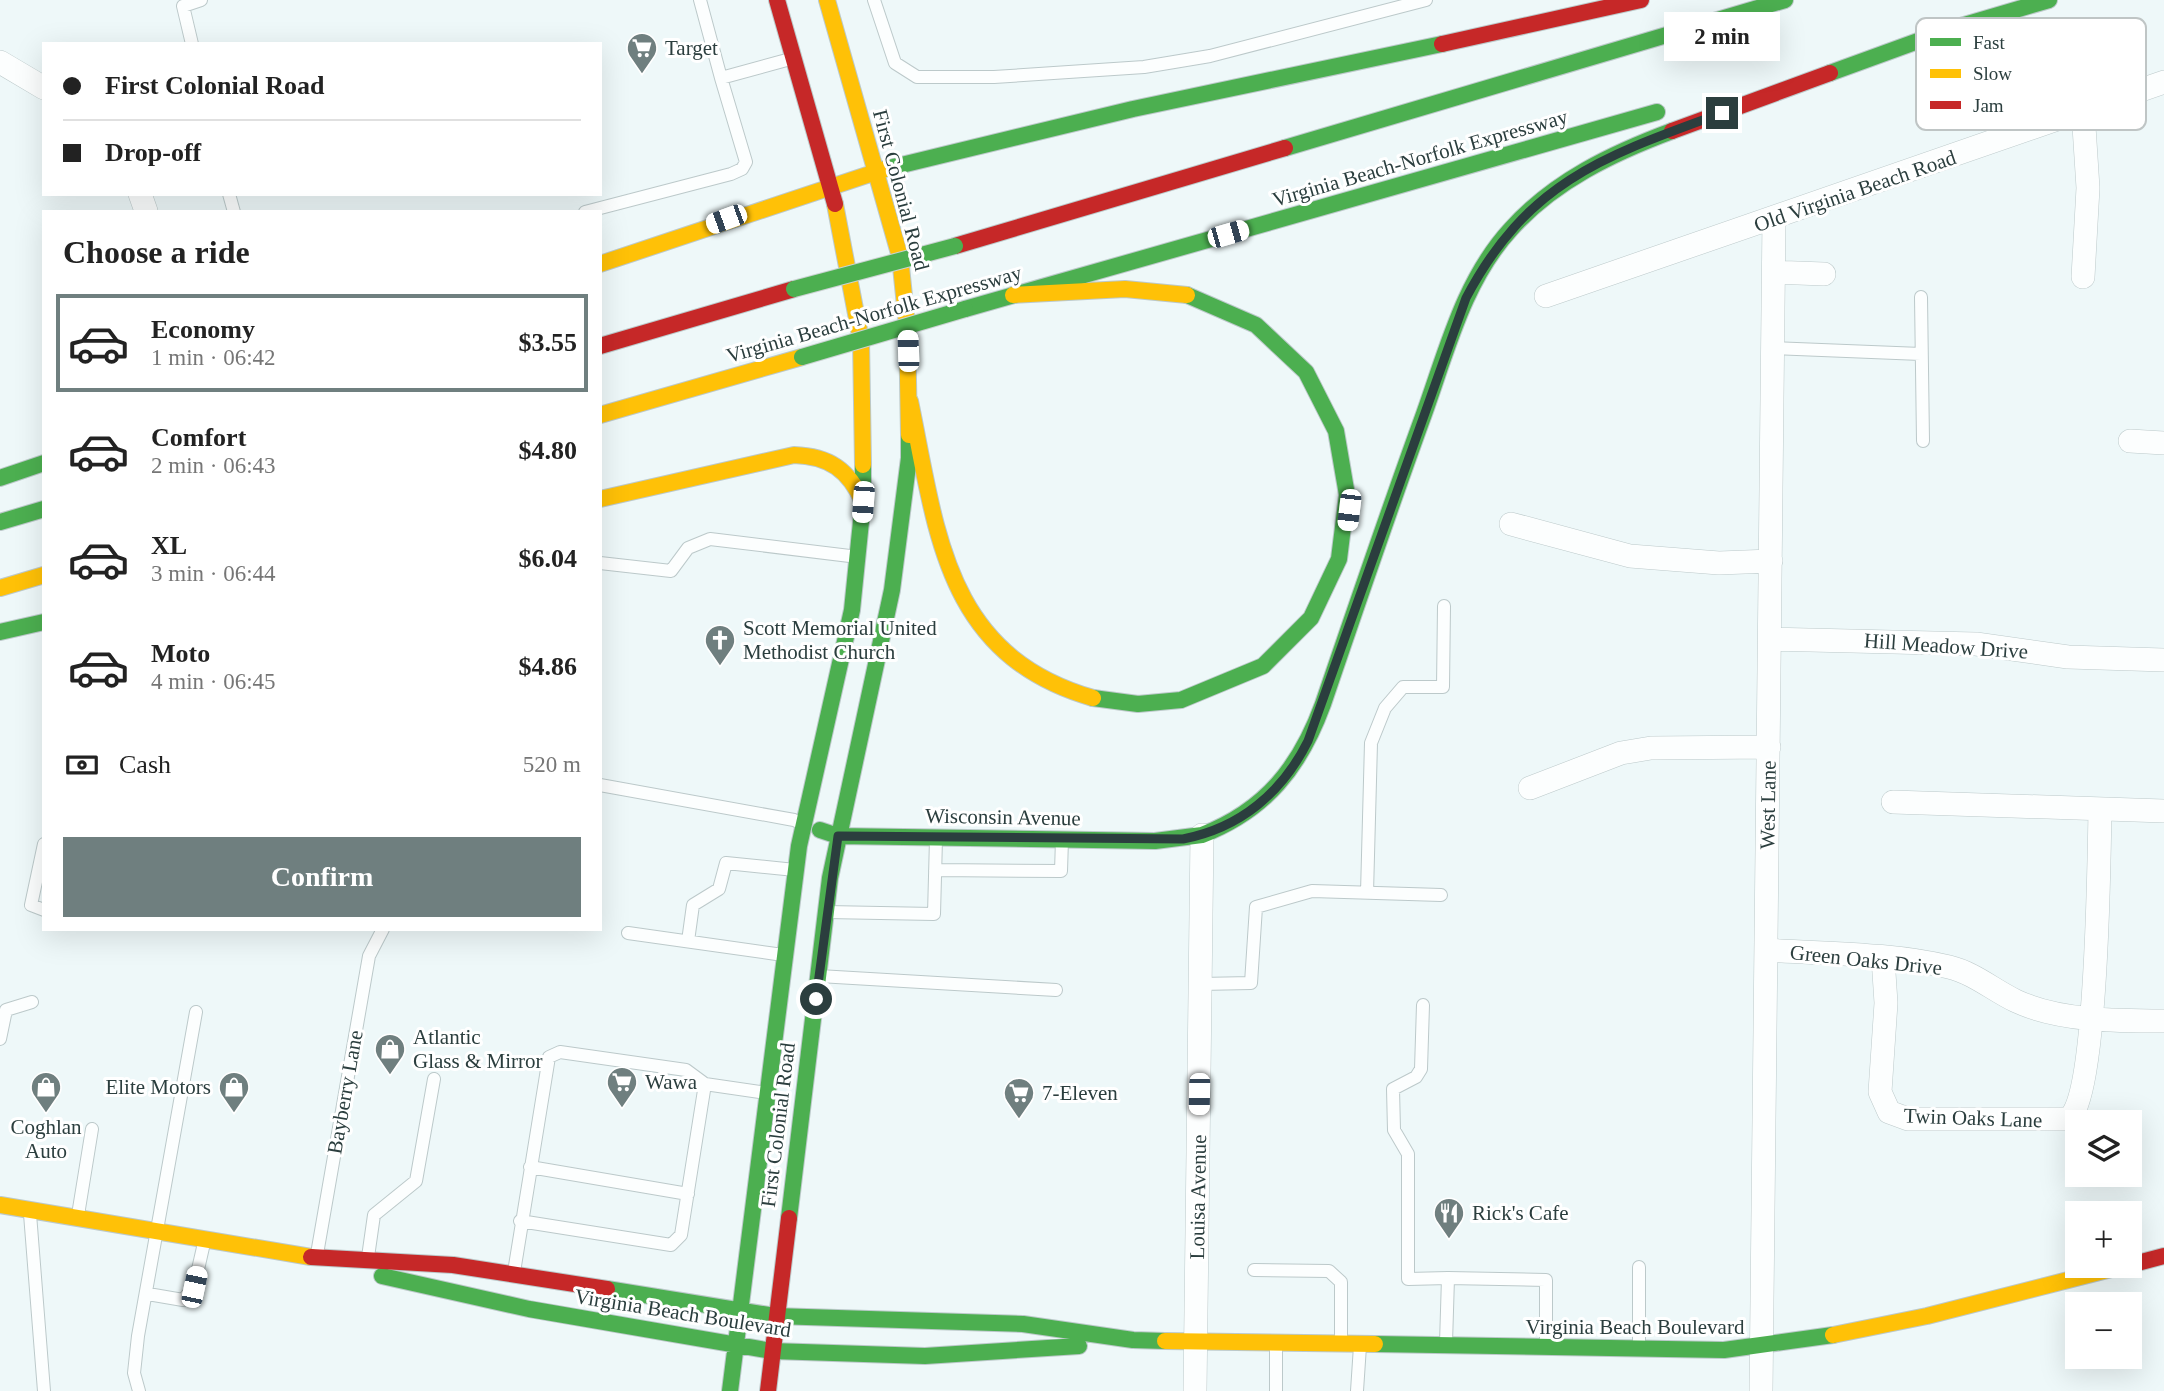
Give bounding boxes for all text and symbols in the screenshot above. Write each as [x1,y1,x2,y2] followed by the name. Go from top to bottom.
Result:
[1664,11,1780,60] callout: 2 min
[1916,18,2146,130] legend
[1694,24,1750,49] text: 2 min
[625,31,659,75] supermarket icon: Target
[1973,32,2005,53] text: Fast
[665,36,718,60] place label: Target
[1973,63,2012,84] text: Slow
[105,71,325,100] text: First Colonial Road
[1973,95,2004,116] text: Jam
[1706,97,1738,129] route end
[1269,104,1571,212] street label: Virginia Beach-Norfolk Expressway
[868,107,934,274] street label: First Colonial Road
[105,138,201,167] text: Drop-off
[1751,145,1960,237] street label: Old Virginia Beach Road
[703,202,750,236] car
[1205,218,1252,250] car
[63,234,250,270] text: Choose a ride
[723,260,1025,368] street label: Virginia Beach-Norfolk Expressway
[67,312,130,375] icon: car
[151,315,255,344] text: Economy
[519,328,577,357] text: $3.55
[897,330,920,372] car
[151,345,276,370] text: 1 min · 06:42
[67,420,130,483] icon: car
[151,423,246,452] text: Comfort
[519,436,577,465] text: $4.80
[151,453,276,478] text: 2 min · 06:43
[852,480,875,524] car
[1337,488,1362,532] car
[67,528,130,591] icon: car
[151,531,187,560] text: XL
[519,544,577,573] text: $6.04
[151,561,276,586] text: 3 min · 06:44
[743,616,937,664] place label: Scott Memorial United Methodist Church
[703,623,737,667] church icon: Scott Memorial United Methodist Church
[1863,628,2029,664] street label: Hill Meadow Drive
[67,636,130,699] icon: car
[151,639,210,668] text: Moto
[519,652,577,681] text: $4.86
[151,669,276,694] text: 4 min · 06:45
[63,746,101,784] icon: cash
[119,750,171,779] text: Cash
[523,752,581,777] text: 520 m
[1755,760,1781,850] street label: West Lane
[925,804,1081,830] street label: Wisconsin Avenue
[63,837,581,917] button: Confirm
[1789,940,1943,980] street label: Green Oaks Drive
[800,983,832,1015] route start
[413,1025,543,1073] place label: Atlantic Glass & Mirror
[322,1028,368,1156] street label: Bayberry Lane
[373,1032,407,1076] shop icon: Atlantic Glass & Mirror
[756,1041,800,1209] street label: First Colonial Road
[605,1065,639,1109] supermarket icon: Wawa
[29,1070,63,1114] shop icon: Coghlan Auto
[217,1070,251,1114] shop icon: Elite Motors
[645,1070,698,1094] place label: Wawa
[1189,1073,1210,1115] car
[105,1075,211,1099] place label: Elite Motors
[1002,1076,1036,1120] supermarket icon: 7-Eleven
[1042,1081,1118,1105] place label: 7-Eleven
[1903,1104,2043,1132] street label: Twin Oaks Lane
[2065,1110,2142,1369] map controls
[2065,1110,2142,1187] button: layers
[10,1115,82,1163] place label: Coghlan Auto
[1185,1134,1211,1260] street label: Louisa Avenue
[1432,1196,1466,1240] restaurant icon: Rick's Cafe
[1472,1201,1569,1225] place label: Rick's Cafe
[2065,1201,2142,1278] button: +
[180,1264,209,1310] car
[573,1284,793,1342] street label: Virginia Beach Boulevard
[2065,1292,2142,1369] button: −
[1526,1315,1745,1339] street label: Virginia Beach Boulevard

